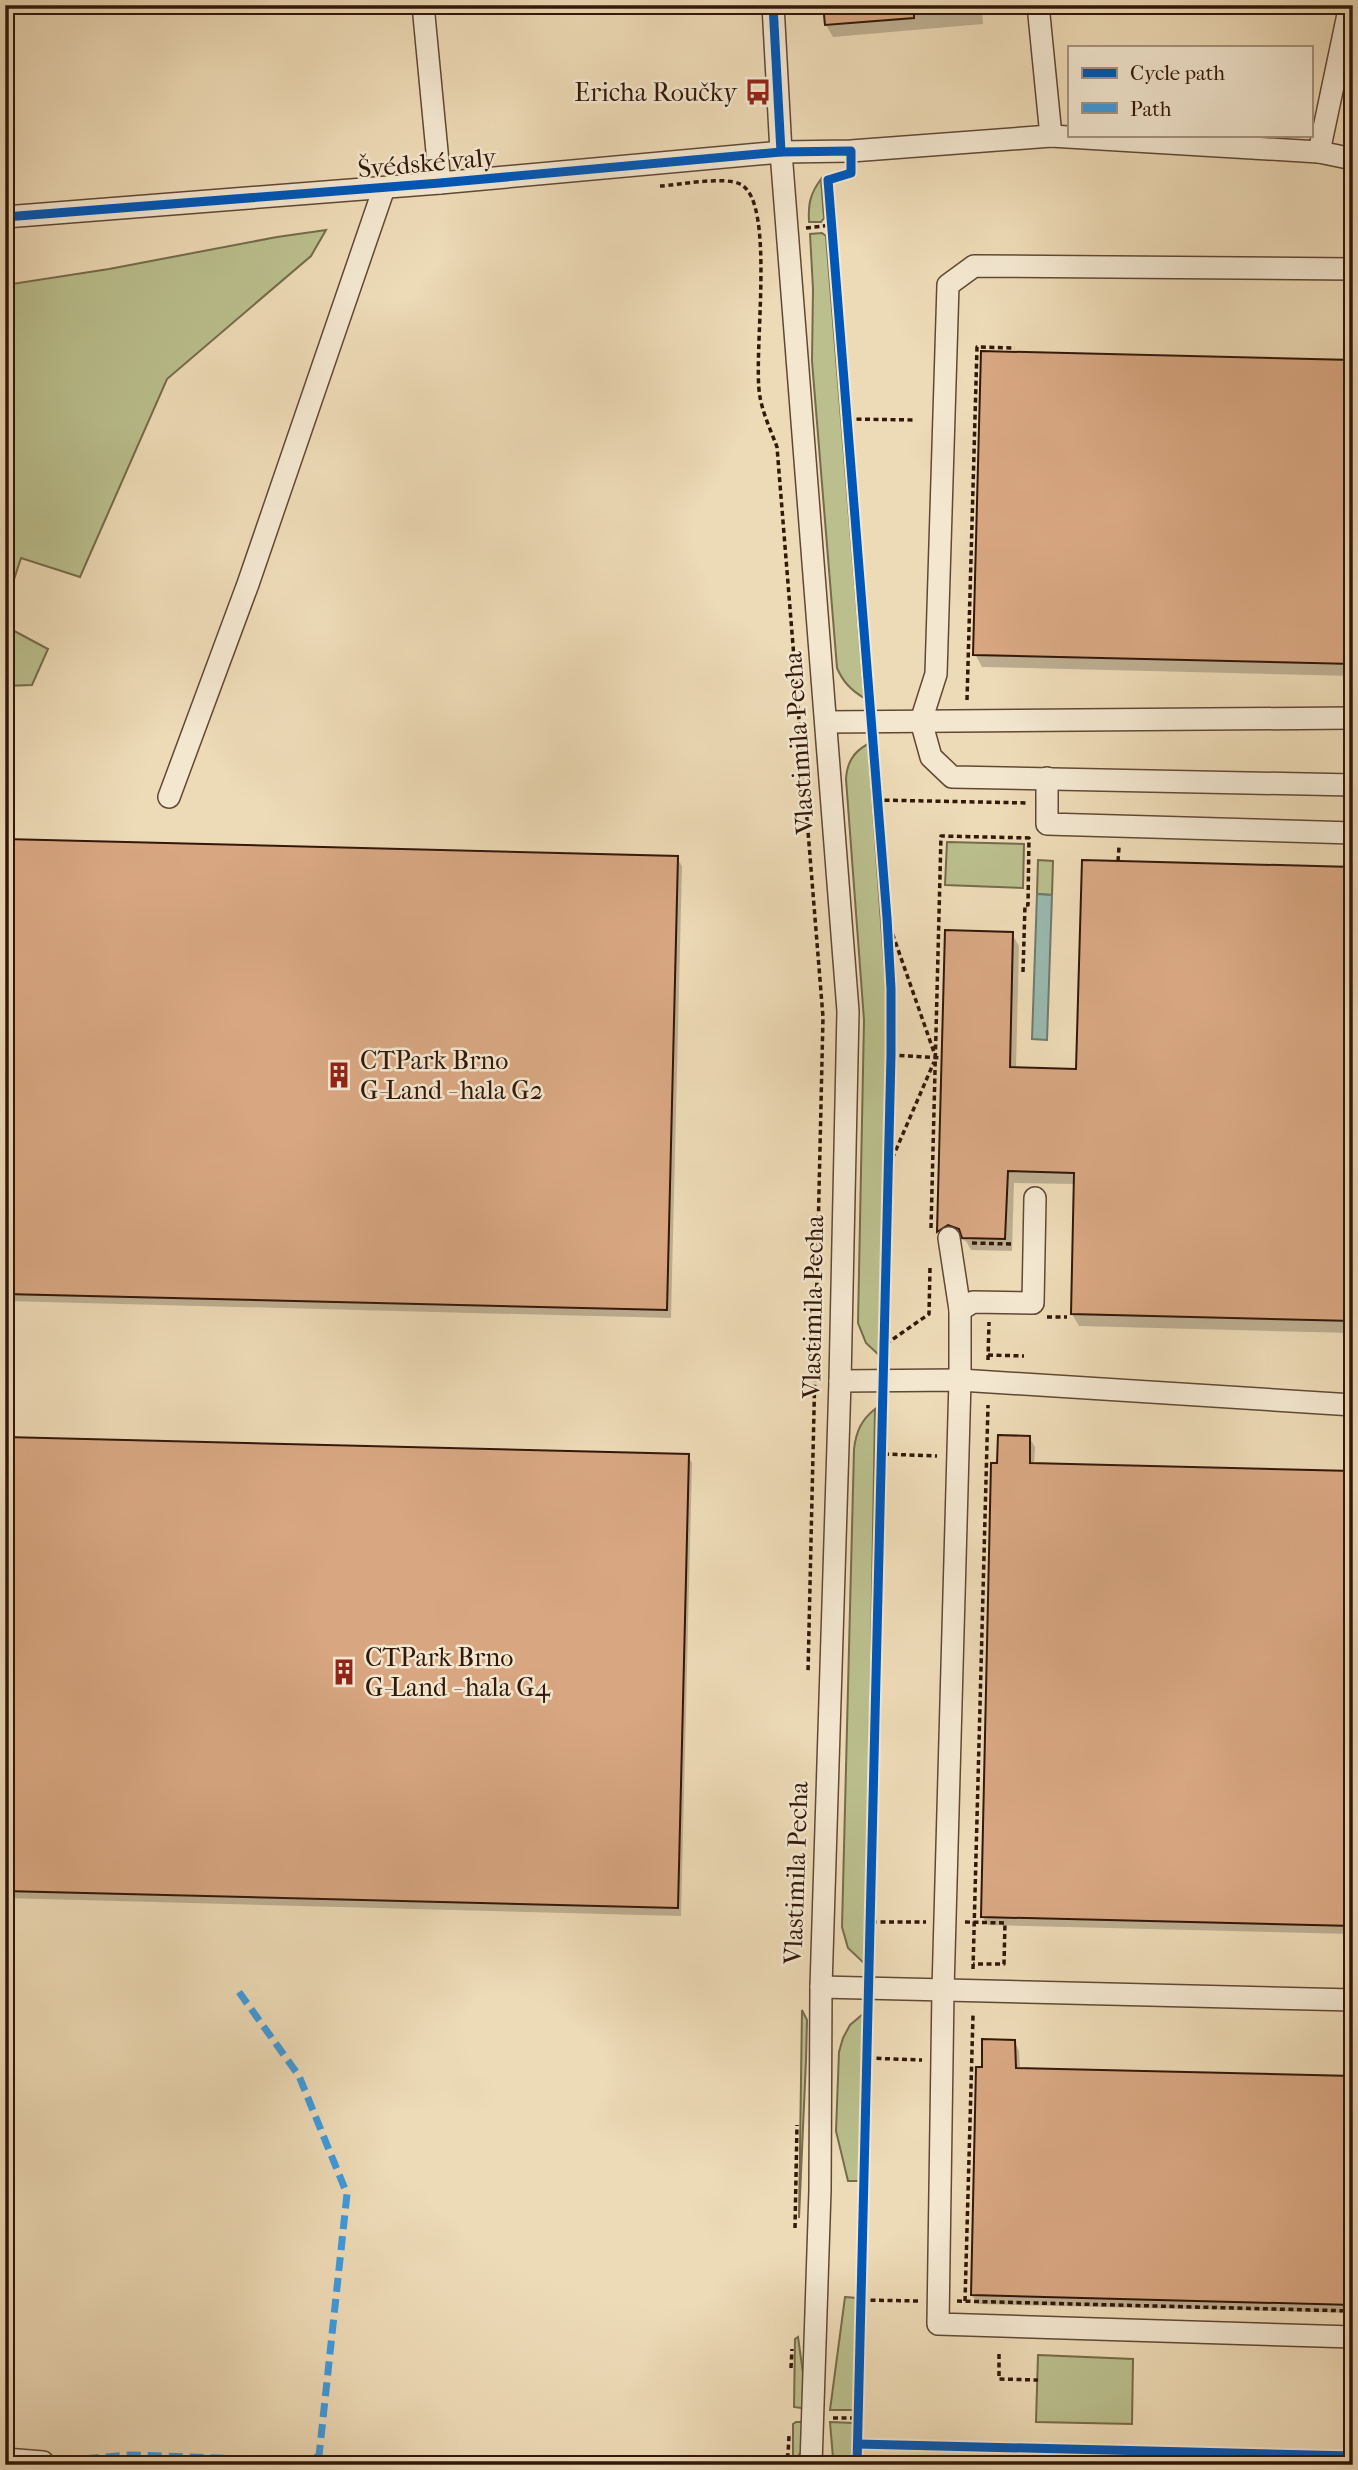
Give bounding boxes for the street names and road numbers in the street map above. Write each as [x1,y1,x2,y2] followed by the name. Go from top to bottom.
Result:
[356,140,499,184] street label: Švédské valy
[777,650,821,836] street label: Vlastimila Pecha
[796,1214,830,1400] street label: Vlastimila Pecha
[777,1780,815,1966] street label: Vlastimila Pecha

